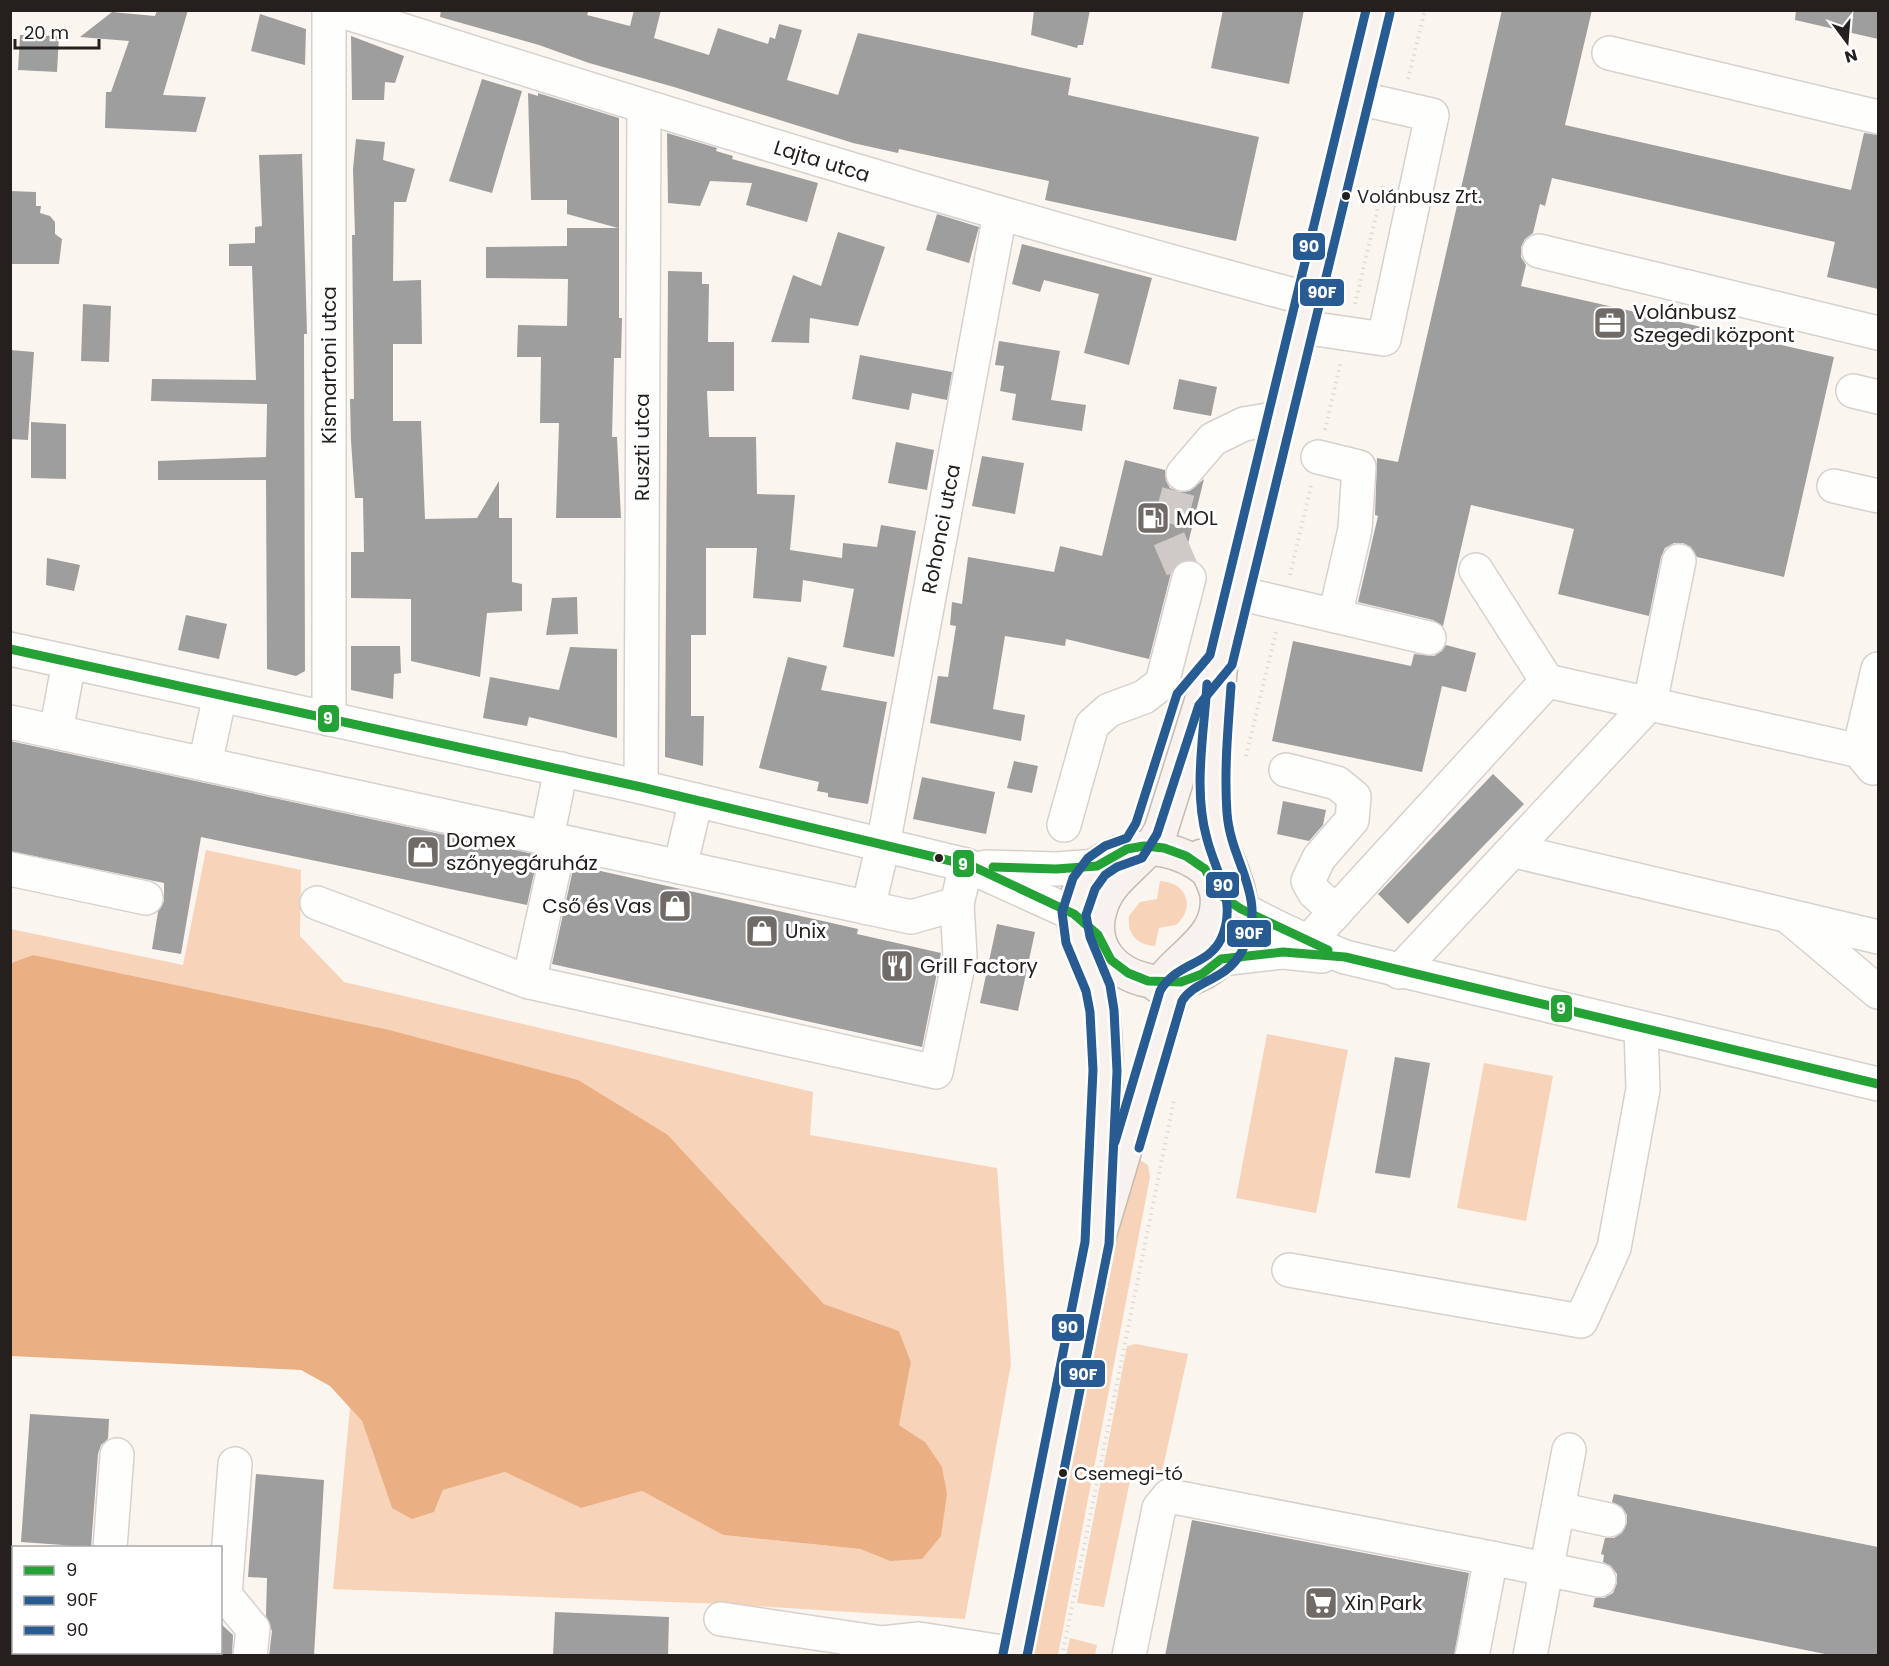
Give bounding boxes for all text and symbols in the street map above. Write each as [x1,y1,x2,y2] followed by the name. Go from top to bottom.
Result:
[15,12,99,50] scale bar
[1817,12,1877,72] north arrow
[24,20,69,45] text: 20 m
[1842,43,1860,69] text: N
[771,133,873,189] street label: Lajta utca
[1357,184,1482,209] place label: Volánbusz Zrt.
[1340,190,1352,202] marker: Volánbusz Zrt.
[1292,232,1326,261] line badge: 90
[1299,235,1319,258] text: 90
[1299,278,1345,307] line badge: 90F
[1307,281,1337,304] text: 90F
[315,286,343,444] street label: Kismartoni utca
[1633,298,1795,349] place label: Volánbusz Szegedi központ
[1592,305,1628,341] office icon: Volánbusz Szegedi központ
[628,393,656,501] street label: Ruszti utca
[915,462,967,596] street label: Rohonci utca
[1135,500,1171,536] fuel station icon: MOL
[1176,504,1218,532] place label: MOL
[317,704,340,733] line badge: 9
[323,707,333,730] text: 9
[446,826,598,877] place label: Domex szőnyegáruház
[405,834,441,870] shop icon: Domex szőnyegáruház
[952,849,975,878] line badge: 9
[933,852,945,864] unlabelled marker
[958,853,968,876] text: 9
[1205,871,1240,899] line badge: 90
[1213,874,1233,897] text: 90
[657,888,693,924] shop icon: Cső és Vas
[542,892,652,920] place label: Cső és Vas
[744,913,780,949] shop icon: Unix
[785,917,826,945] place label: Unix
[1226,919,1272,948] line badge: 90F
[1234,922,1264,945] text: 90F
[879,948,915,984] restaurant icon: Grill Factory
[920,952,1038,980] place label: Grill Factory
[1550,994,1573,1023] line badge: 9
[1556,997,1566,1020] text: 9
[1051,1313,1085,1342] line badge: 90
[1058,1316,1078,1339] text: 90
[1060,1359,1106,1388] line badge: 90F
[1068,1363,1098,1386] text: 90F
[1074,1461,1183,1486] place label: Csemegi-tó
[1057,1467,1069,1479] marker: Csemegi-tó
[12,1546,222,1654] legend
[66,1557,77,1582] text: 9
[1303,1585,1339,1621] supermarket icon: Xin Park
[66,1587,98,1612] text: 90F
[1344,1589,1423,1617] place label: Xin Park
[66,1617,89,1642] text: 90

